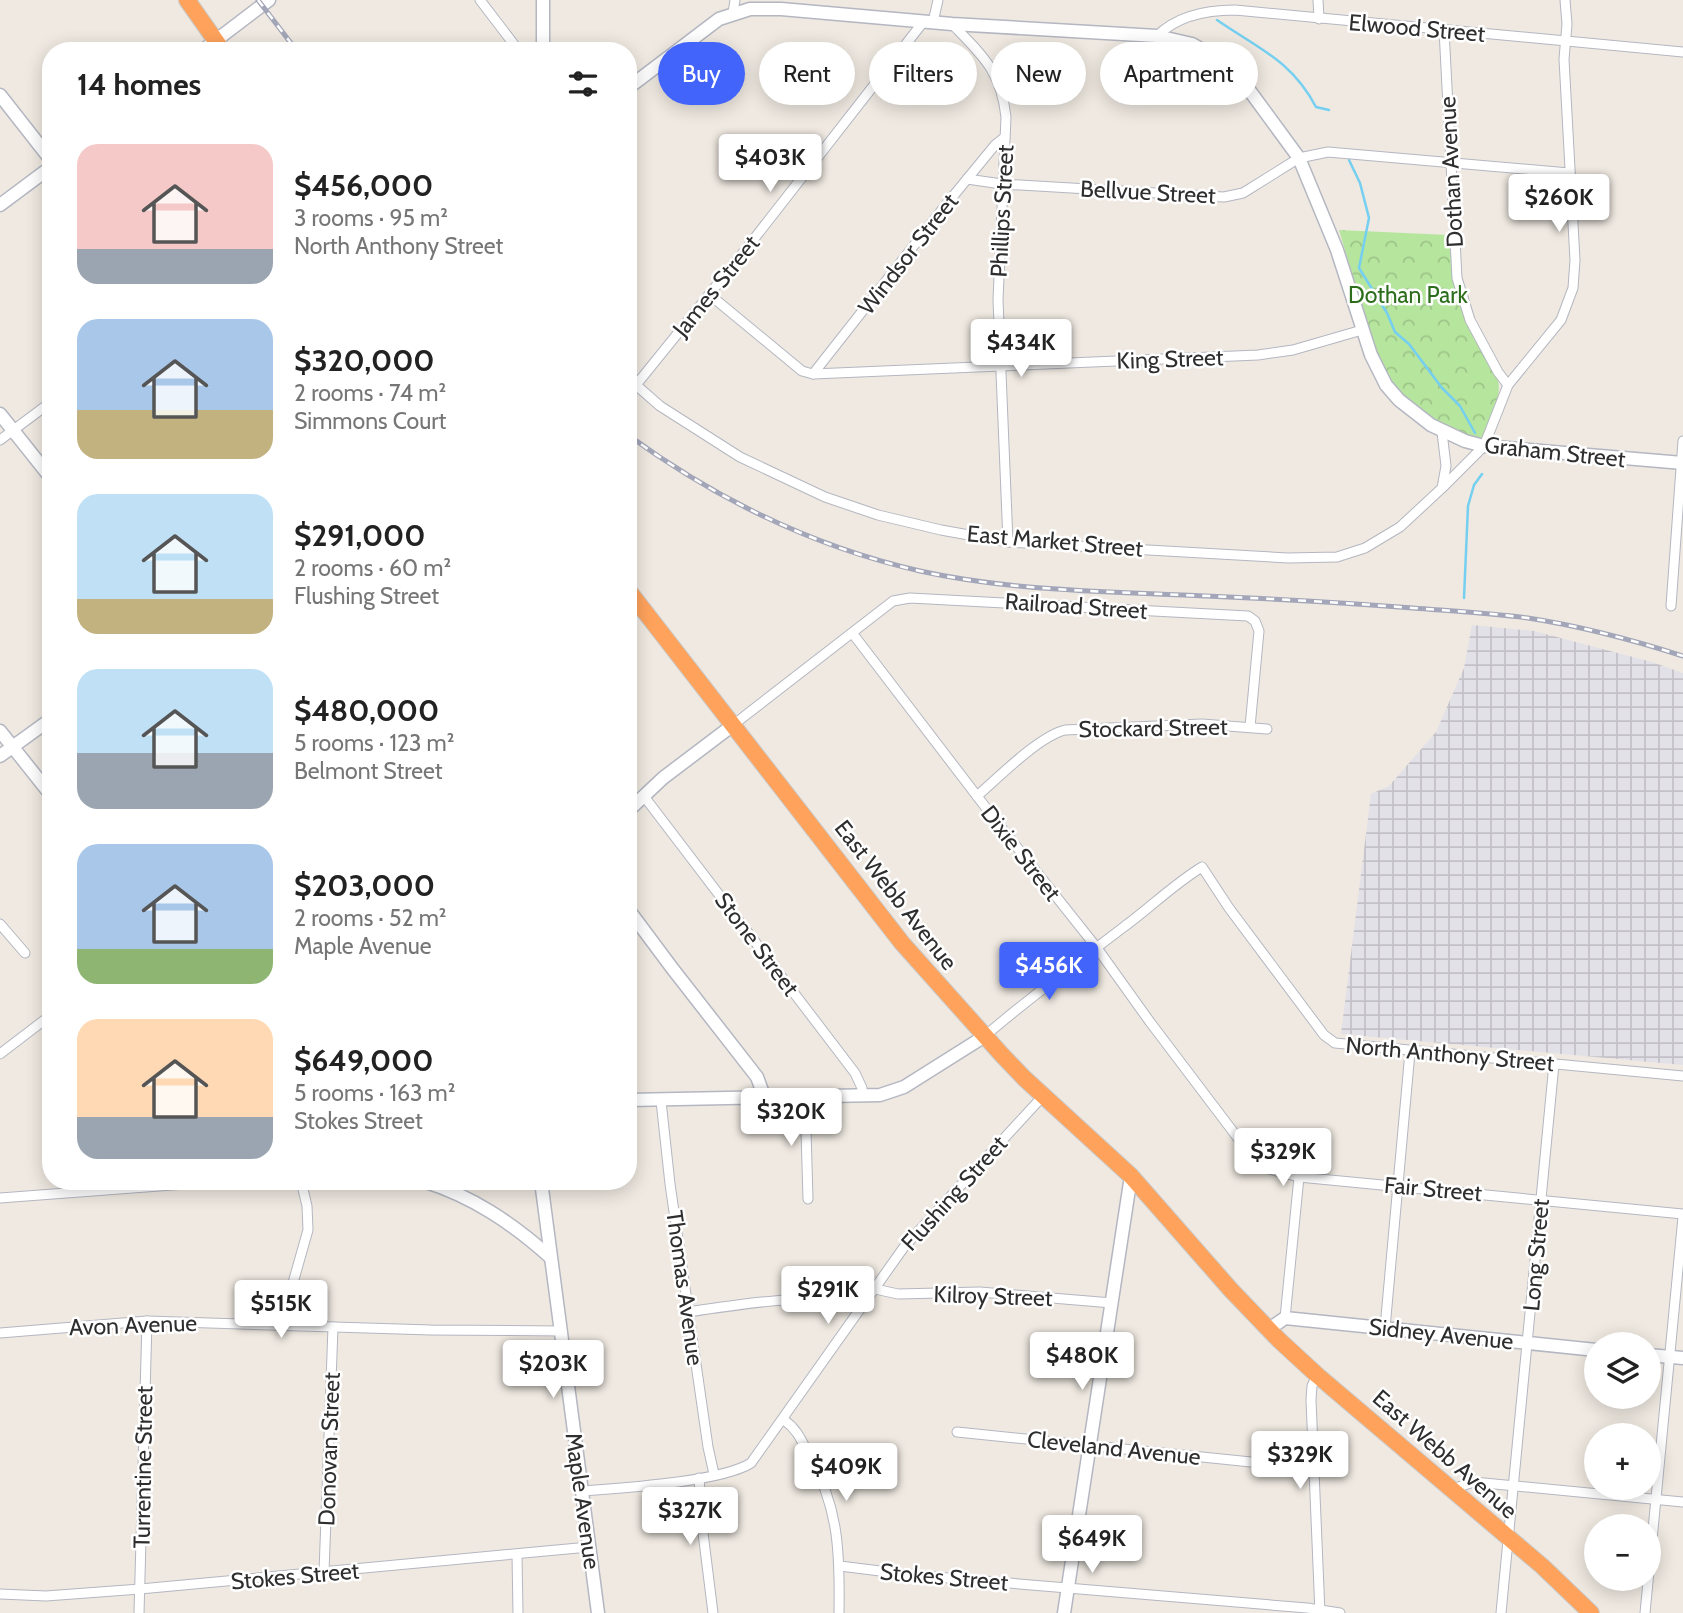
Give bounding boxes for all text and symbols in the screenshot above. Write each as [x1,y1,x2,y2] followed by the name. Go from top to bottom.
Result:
[1348,8,1487,48] street label: Elwood Street
[658,42,745,105] chip: Buy
[759,42,855,105] chip: Rent
[869,42,977,105] chip: Filters
[991,42,1086,105] chip: New
[1100,42,1258,105] chip: Apartment
[564,65,602,103] icon: filters
[77,66,201,103] text: 14 homes
[1433,96,1469,248] street label: Dothan Avenue
[721,134,819,194] pin: $403K
[735,143,805,171] text: $403K
[985,144,1019,278] street label: Phillips Street
[294,167,433,204] text: $456,000
[133,172,217,256] icon: home
[1080,174,1217,210] street label: Bellvue Street
[1510,174,1608,234] pin: $260K
[1524,183,1594,211] text: $260K
[852,188,964,320] street label: Windsor Street
[294,204,448,232] text: 3 rooms · 95 m²
[666,229,766,343] street label: James Street
[294,232,503,260] text: North Anthony Street
[1348,281,1469,309] park label: Dothan Park
[972,320,1070,379] pin: $434K
[987,328,1055,356] text: $434K
[294,342,435,379] text: $320,000
[1116,343,1224,375] street label: King Street
[133,347,217,431] icon: home
[294,379,446,407] text: 2 rooms · 74 m²
[294,407,446,435] text: Simmons Court
[1483,431,1627,473] street label: Graham Street
[294,517,425,554] text: $291,000
[966,519,1144,563] street label: East Market Street
[133,522,217,606] icon: home
[294,554,451,582] text: 2 rooms · 60 m²
[294,582,439,610] text: Flushing Street
[1004,587,1148,625] street label: Railroad Street
[294,692,439,729] text: $480,000
[133,697,217,781] icon: home
[1078,713,1228,743] street label: Stockard Street
[294,729,454,757] text: 5 rooms · 123 m²
[294,757,442,785] text: Belmont Street
[975,800,1067,906] street label: Dixie Street
[829,814,963,976] street label: East Webb Avenue
[294,867,435,904] text: $203,000
[133,872,217,956] icon: home
[709,887,805,1001] street label: Stone Street
[294,904,447,932] text: 2 rooms · 52 m²
[294,932,432,960] text: Maple Avenue
[1000,942,1098,1002] pin: $456K
[1015,951,1083,979] text: $456K
[1345,1031,1556,1077] street label: North Anthony Street
[294,1042,433,1079] text: $649,000
[133,1047,217,1131] icon: home
[294,1079,455,1107] text: 5 rooms · 163 m²
[742,1088,840,1148] pin: $320K
[757,1097,825,1125] text: $320K
[294,1107,423,1135] text: Stokes Street
[1234,1128,1332,1188] pin: $329K
[895,1130,1013,1256] street label: Flushing Street
[1250,1137,1316,1165] text: $329K
[1383,1171,1483,1207] street label: Fair Street
[1517,1197,1555,1312] street label: Long Street
[660,1209,710,1367] street label: Thomas Avenue
[779,1266,877,1326] pin: $291K
[797,1275,859,1303] text: $291K
[232,1280,330,1340] pin: $515K
[933,1280,1053,1312] street label: Kilroy Street
[251,1289,311,1317] text: $515K
[69,1309,198,1341] street label: Avon Avenue
[1367,1312,1515,1356] street label: Sidney Avenue
[1033,1332,1131,1392] pin: $480K
[1584,1332,1661,1591] map controls
[1584,1332,1661,1409] button: layers
[504,1340,602,1400] pin: $203K
[1046,1341,1118,1369] text: $480K
[519,1349,587,1377] text: $203K
[312,1371,346,1526] street label: Donovan Street
[1367,1384,1523,1525] street label: East Webb Avenue
[128,1385,158,1549] street label: Turrentine Street
[1584,1423,1661,1500] button: +
[1026,1425,1202,1471] street label: Cleveland Avenue
[560,1431,606,1571] street label: Maple Avenue
[1251,1432,1349,1491] pin: $329K
[1267,1440,1333,1468] text: $329K
[797,1444,895,1503] pin: $409K
[810,1452,882,1480] text: $409K
[641,1488,739,1547] pin: $327K
[658,1496,722,1524] text: $327K
[1584,1514,1661,1591] button: −
[1043,1516,1141,1575] pin: $649K
[1058,1524,1126,1552] text: $649K
[230,1556,361,1596] street label: Stokes Street
[879,1557,1010,1597] street label: Stokes Street

